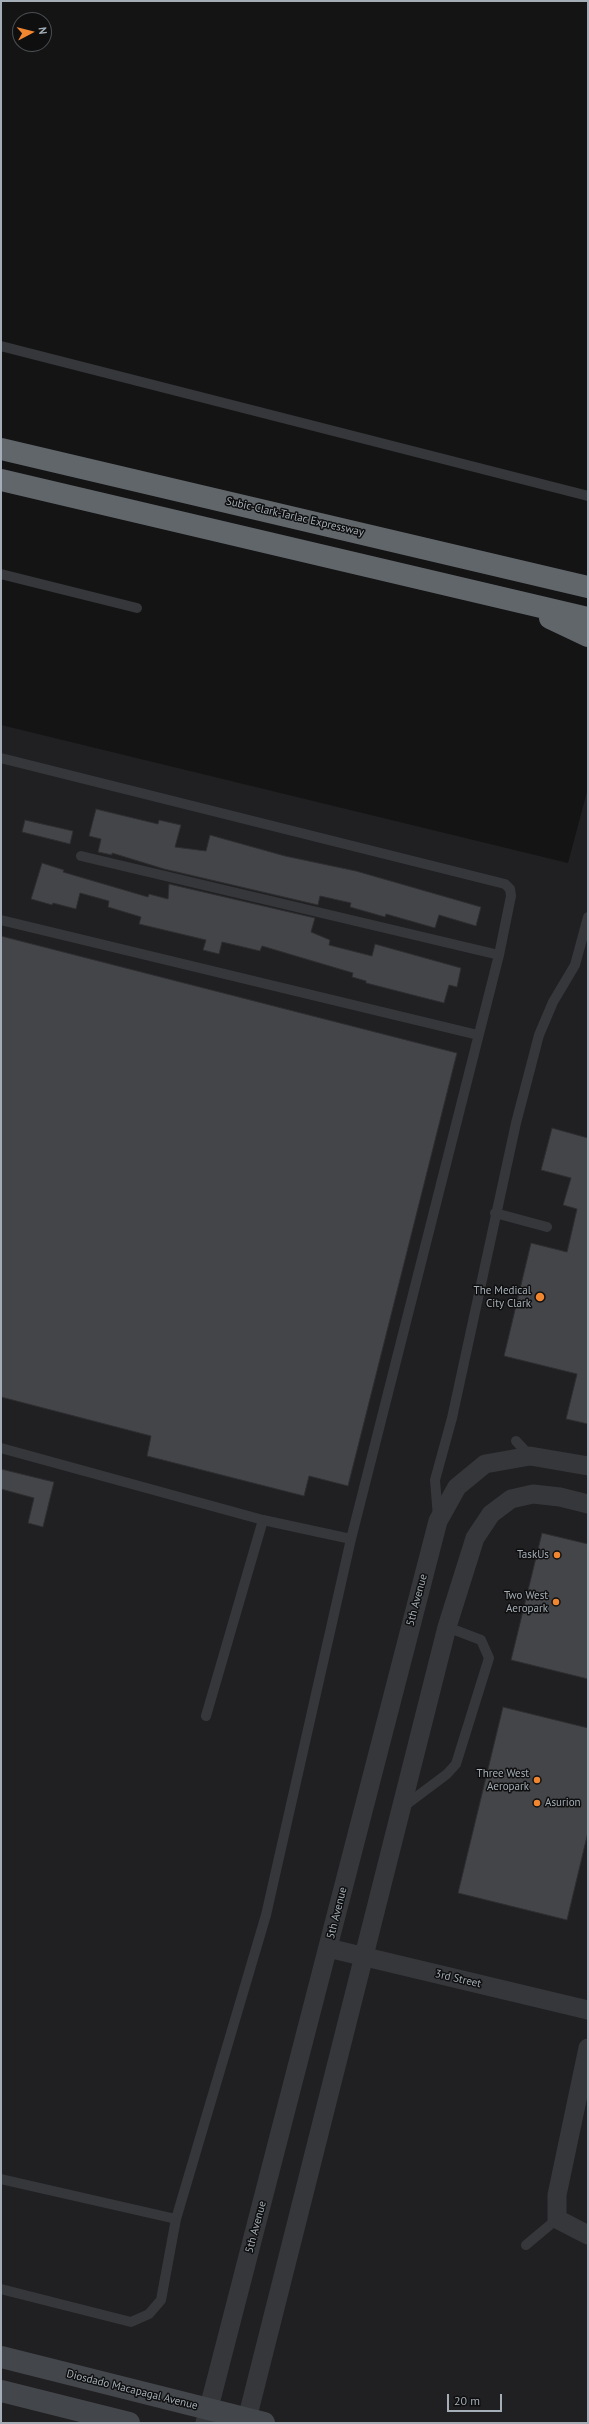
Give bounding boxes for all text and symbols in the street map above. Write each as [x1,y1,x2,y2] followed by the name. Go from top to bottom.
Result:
[12,12,52,52] north arrow
[36,26,50,35] text: N
[225,495,365,539] street label: Subic-Clark-Tarlac Expressway
[474,1284,531,1310] place label: The Medical City Clark
[534,1291,546,1303] marker: The Medical City Clark
[517,1548,549,1562] place label: TaskUs
[552,1550,562,1560] marker: TaskUs
[404,1573,430,1627] street label: 5th Avenue
[504,1589,548,1615] place label: Two West Aeropark
[551,1597,561,1607] marker: Two West Aeropark
[477,1767,529,1793] place label: Three West Aeropark
[532,1775,542,1785] marker: Three West Aeropark
[545,1796,581,1810] place label: Asurion
[532,1798,542,1808] marker: Asurion
[324,1886,350,1940] street label: 5th Avenue
[434,1967,482,1991] street label: 3rd Street
[243,2200,269,2254] street label: 5th Avenue
[65,2367,199,2413] street label: Diosdado Macapagal Avenue
[449,2386,504,2412] scale bar
[454,2393,480,2408] text: 20 m

